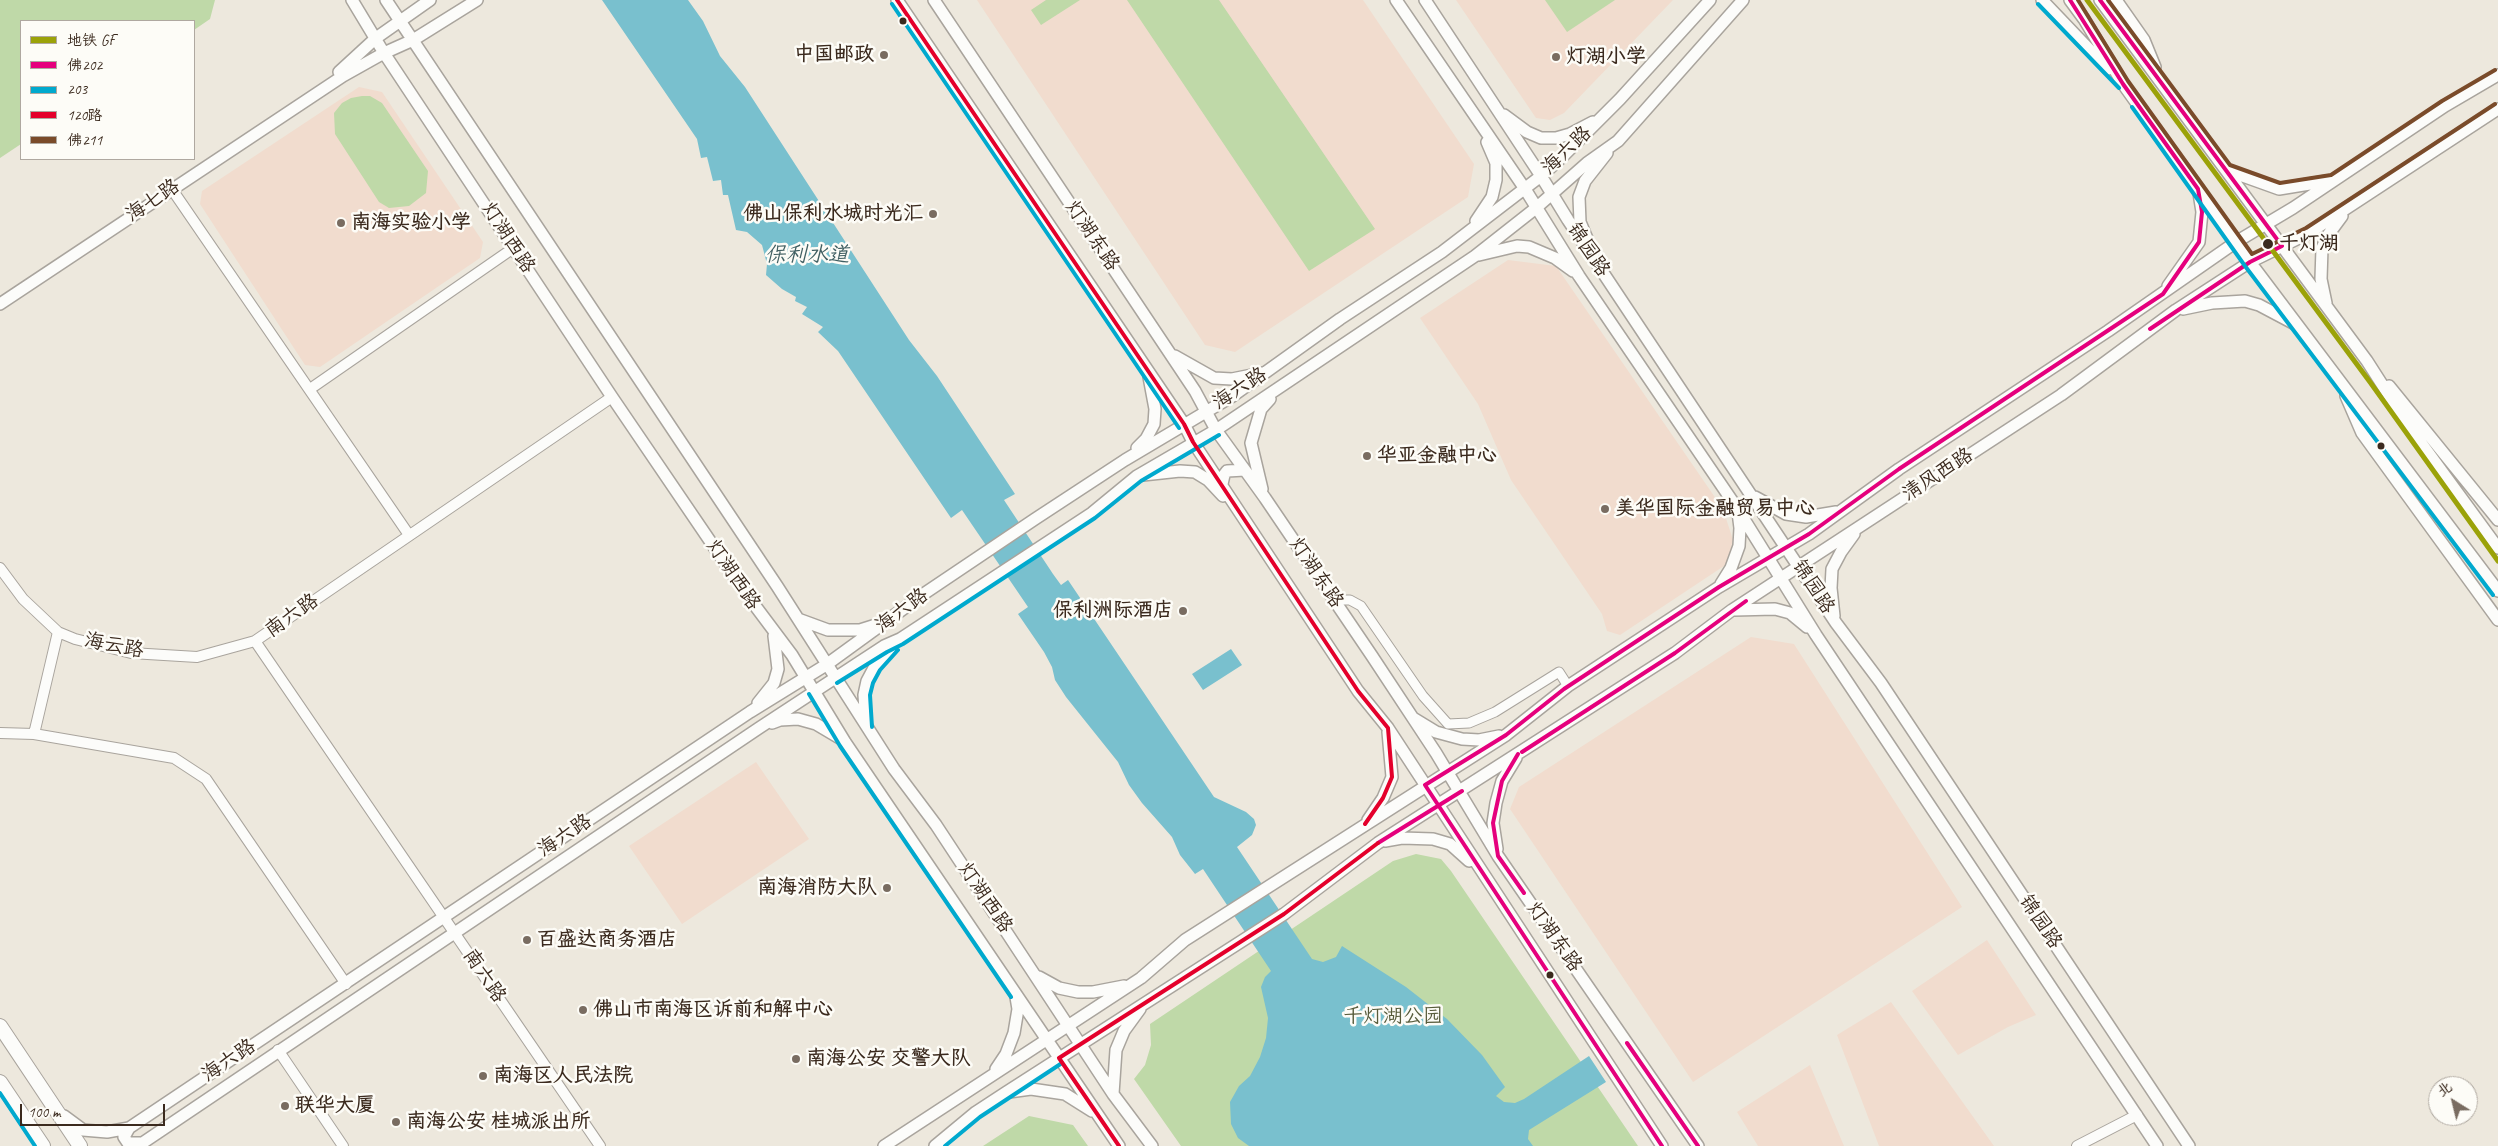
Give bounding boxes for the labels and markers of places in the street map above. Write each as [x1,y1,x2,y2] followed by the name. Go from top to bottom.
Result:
[898,16,908,26] unlabelled marker
[794,43,874,67] place label: 中国邮政
[1566,45,1646,69] place label: 灯湖小学
[878,49,890,61] marker: 中国邮政
[1550,51,1562,63] marker: 灯湖小学
[743,202,923,226] place label: 佛山保利水城时光汇
[927,208,939,220] marker: 佛山保利水城时光汇
[351,211,471,235] place label: 南海实验小学
[335,217,347,229] marker: 南海实验小学
[2279,232,2339,256] place label: 千灯湖
[2261,237,2275,251] marker: 千灯湖
[2376,441,2386,451] unlabelled marker
[1377,444,1497,468] place label: 华亚金融中心
[1361,450,1373,462] marker: 华亚金融中心
[1615,497,1815,521] place label: 美华国际金融贸易中心
[1599,503,1611,515] marker: 美华国际金融贸易中心
[1053,599,1173,623] place label: 保利洲际酒店
[1177,605,1189,617] marker: 保利洲际酒店
[757,876,877,900] place label: 南海消防大队
[881,882,893,894] marker: 南海消防大队
[537,928,677,952] place label: 百盛达商务酒店
[521,934,533,946] marker: 百盛达商务酒店
[1545,970,1555,980] unlabelled marker
[593,998,833,1022] place label: 佛山市南海区诉前和解中心
[577,1004,589,1016] marker: 佛山市南海区诉前和解中心
[806,1047,971,1071] place label: 南海公安 交警大队
[790,1053,802,1065] marker: 南海公安 交警大队
[493,1064,633,1088] place label: 南海区人民法院
[477,1070,489,1082] marker: 南海区人民法院
[295,1094,375,1118] place label: 联华大厦
[279,1100,291,1112] marker: 联华大厦
[406,1110,591,1134] place label: 南海公安 桂城派出所
[390,1116,402,1128] marker: 南海公安 桂城派出所

